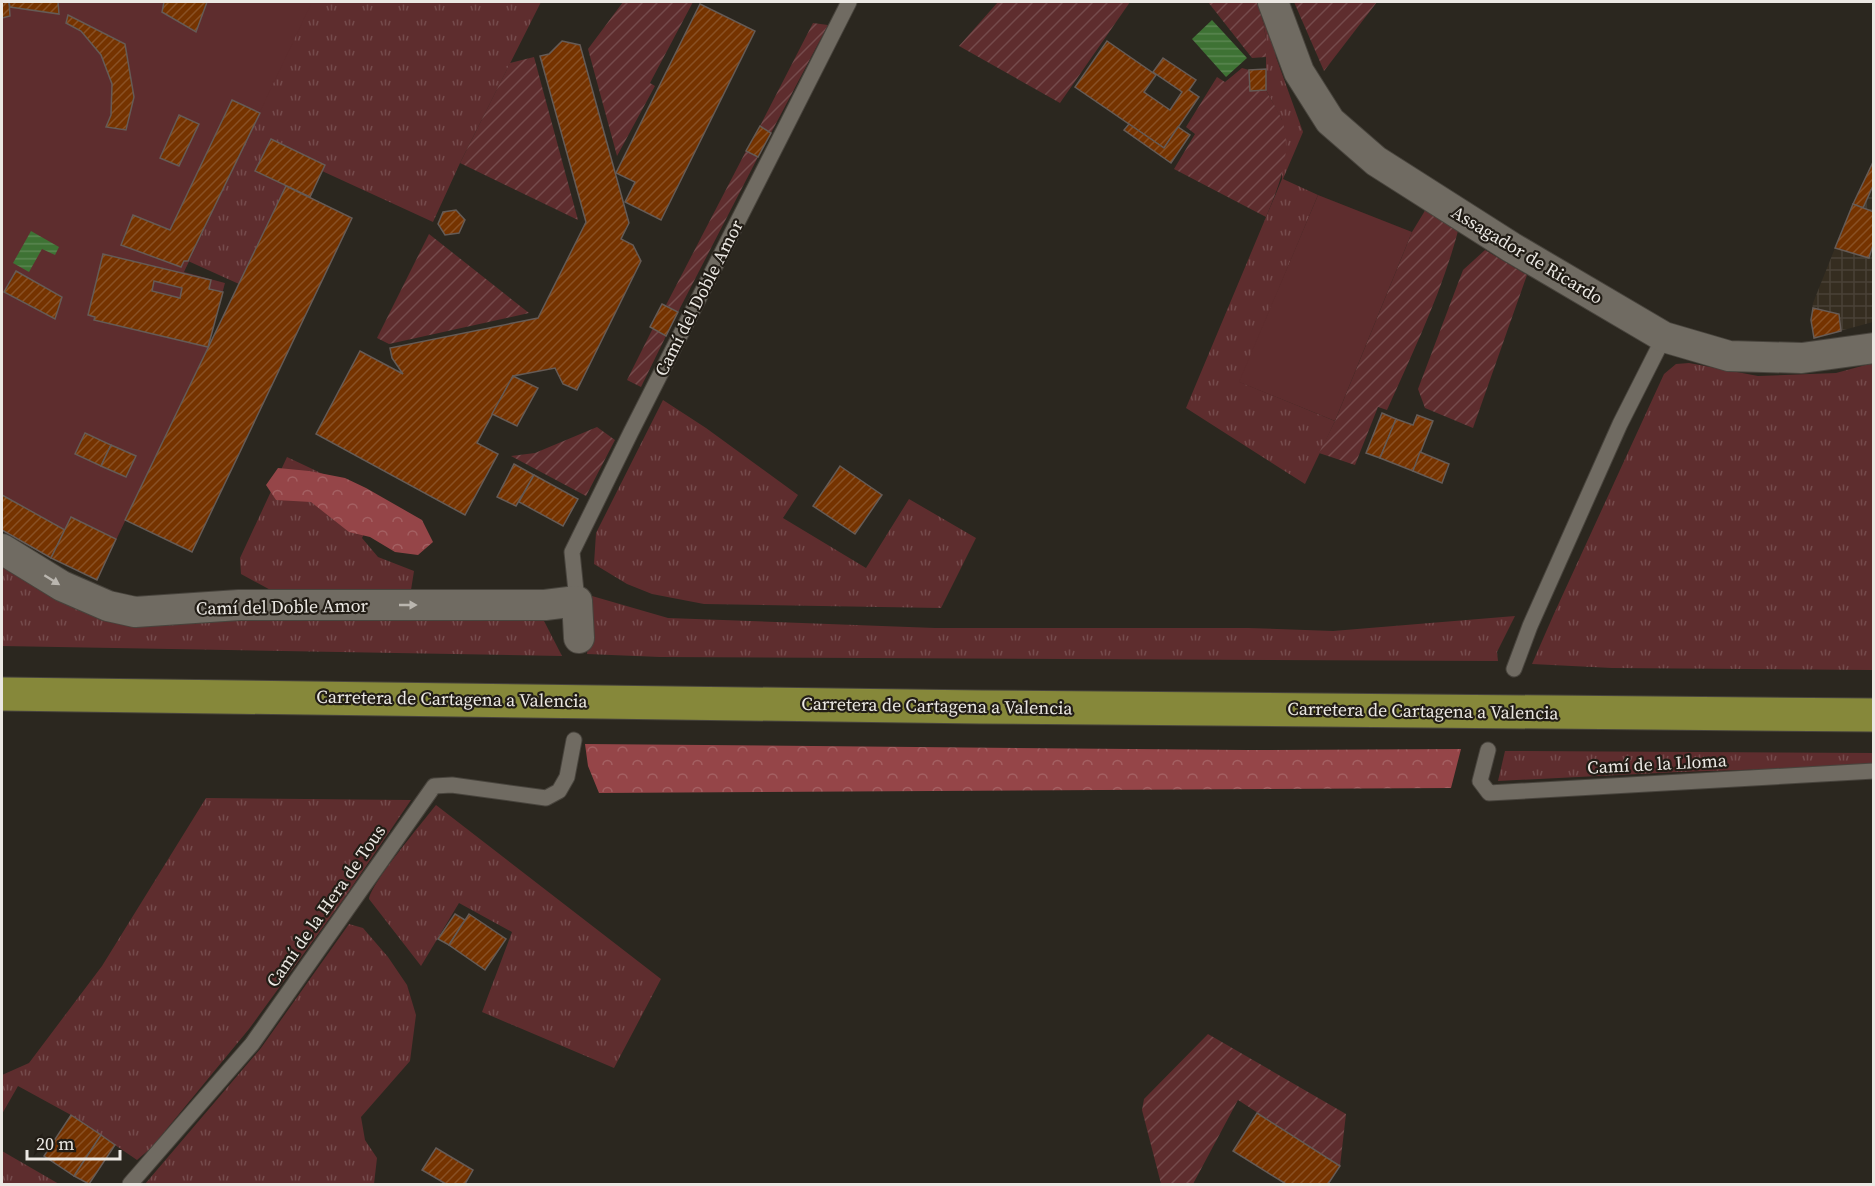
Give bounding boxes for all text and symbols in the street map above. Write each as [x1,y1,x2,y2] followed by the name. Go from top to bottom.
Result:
[1447,199,1608,310] street label: Assagador de Ricardo
[648,215,749,380] street label: Camí del Doble Amor
[43,574,60,585] one-way arrow
[196,592,369,620] street label: Camí del Doble Amor
[398,600,417,610] one-way arrow
[316,684,589,713] street label: Carretera de Cartagena a Valencia
[801,691,1074,720] street label: Carretera de Cartagena a Valencia
[1287,696,1560,725] street label: Carretera de Cartagena a Valencia
[1587,747,1728,780] street label: Camí de la Lloma
[260,819,391,992] street label: Camí de la Hera de Tous
[27,1123,120,1161] scale bar
[36,1131,74,1156] text: 20 m

